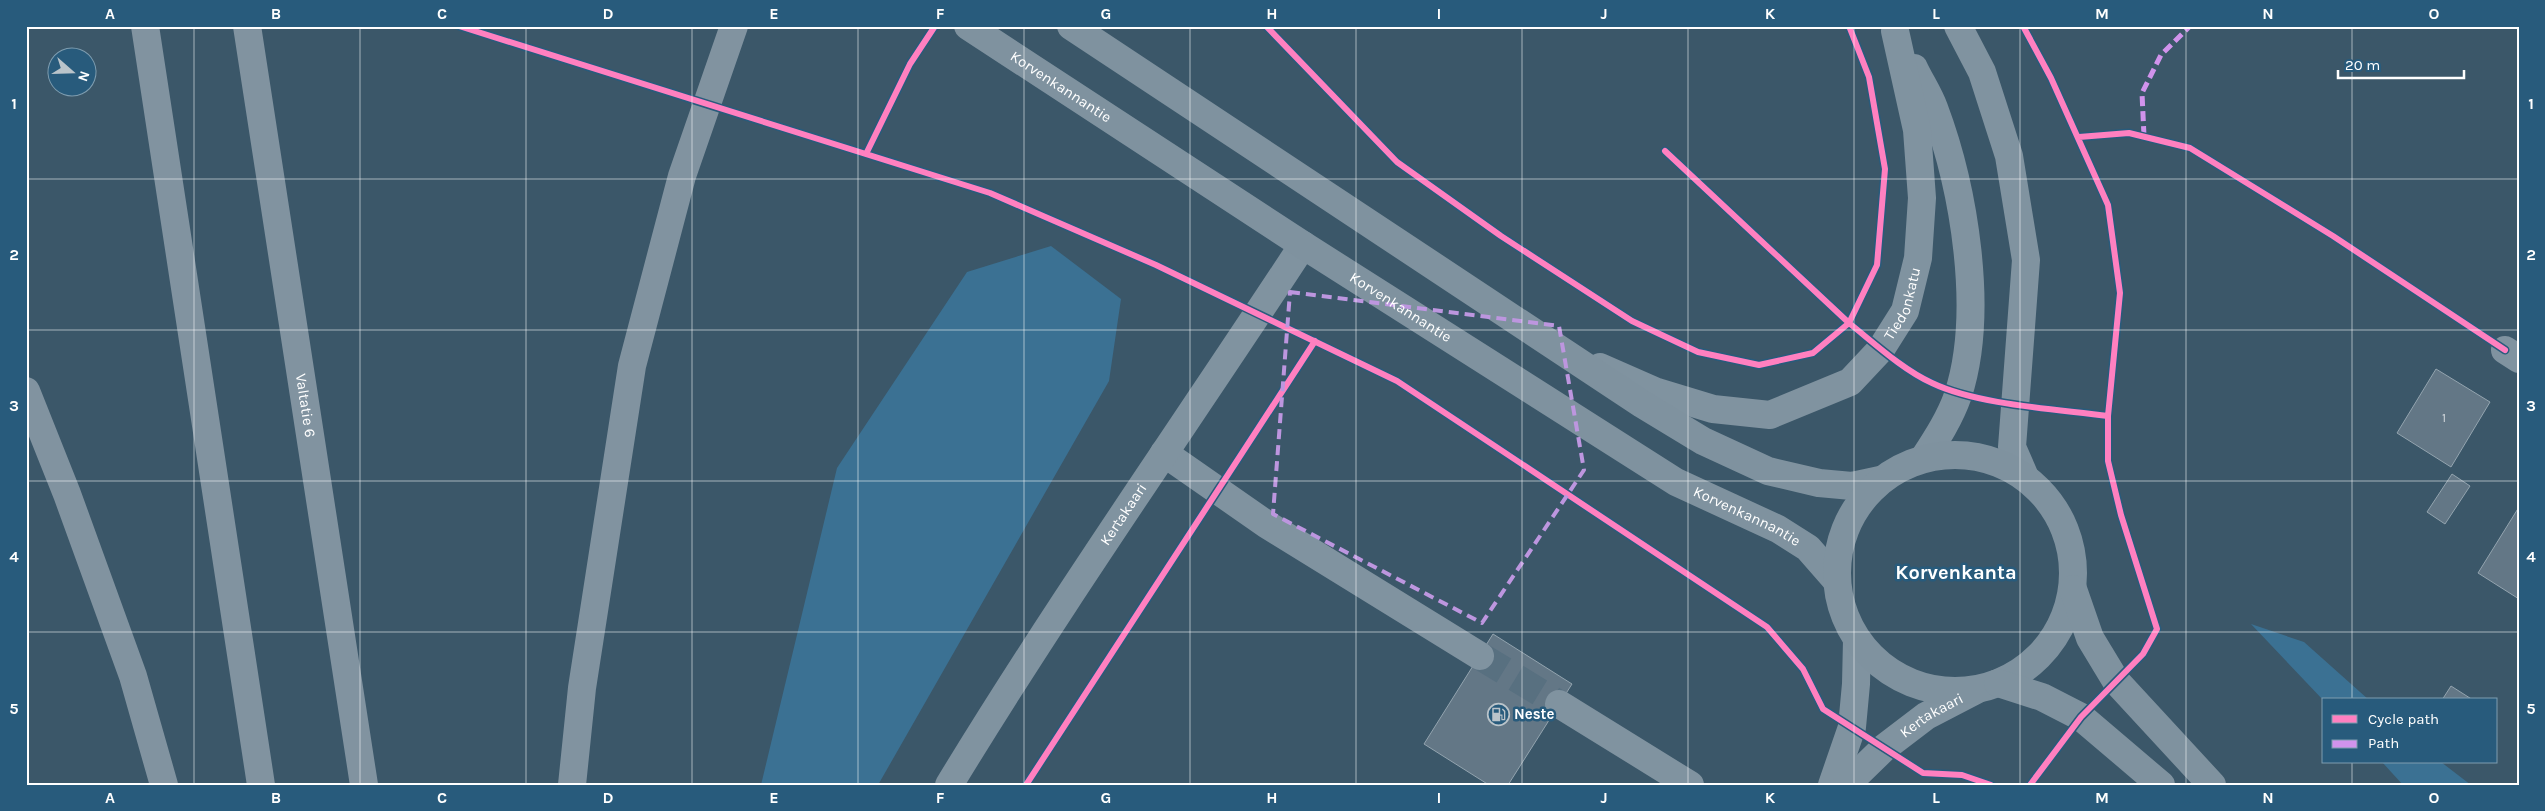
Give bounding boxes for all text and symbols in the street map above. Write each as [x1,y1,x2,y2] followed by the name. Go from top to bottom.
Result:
[105,4,115,23] text: A
[271,4,281,23] text: B
[437,4,447,23] text: C
[603,4,614,23] text: D
[769,4,779,23] text: E
[936,4,945,23] text: F
[1101,4,1111,23] text: G
[1266,4,1278,23] text: H
[1437,4,1441,23] text: I
[1600,4,1608,23] text: J
[1765,4,1776,23] text: K
[1932,4,1940,23] text: L
[2095,4,2109,23] text: M
[2262,4,2274,23] text: N
[2429,4,2440,23] text: O
[1007,47,1115,126] street label: Korvenkannantie
[48,48,98,98] north arrow
[2338,48,2464,80] scale bar
[2345,56,2380,74] text: 20 m
[74,69,93,84] text: N
[11,94,17,113] text: 1
[2528,94,2534,113] text: 1
[9,245,19,264] text: 2
[2526,245,2536,264] text: 2
[1880,265,1924,343] street label: Tiedonkatu
[1346,268,1455,346] street label: Korvenkannantie
[292,372,319,439] street label: Valtatie 6
[9,396,19,415] text: 3
[2526,396,2536,415] text: 3
[2442,411,2446,425] house number: 1
[1096,480,1150,549] street label: Kertakaari
[1691,482,1804,550] street label: Korvenkannantie
[9,547,19,566] text: 4
[2526,547,2536,566] text: 4
[1895,561,2017,584] district label: Korvenkanta
[1896,689,1966,742] street label: Kertakaari
[2322,698,2498,764] legend
[9,699,19,718] text: 5
[2526,699,2536,718] text: 5
[1486,702,1510,726] fuel station icon: Neste
[1514,705,1555,723] place label: Neste
[2368,710,2439,728] text: Cycle path
[2368,734,2399,752] text: Path
[105,788,115,807] text: A
[271,788,281,807] text: B
[437,788,447,807] text: C
[603,788,614,807] text: D
[769,788,779,807] text: E
[936,788,945,807] text: F
[1101,788,1111,807] text: G
[1266,788,1278,807] text: H
[1437,788,1441,807] text: I
[1600,788,1608,807] text: J
[1765,788,1776,807] text: K
[1932,788,1940,807] text: L
[2095,788,2109,807] text: M
[2262,788,2274,807] text: N
[2429,788,2440,807] text: O

